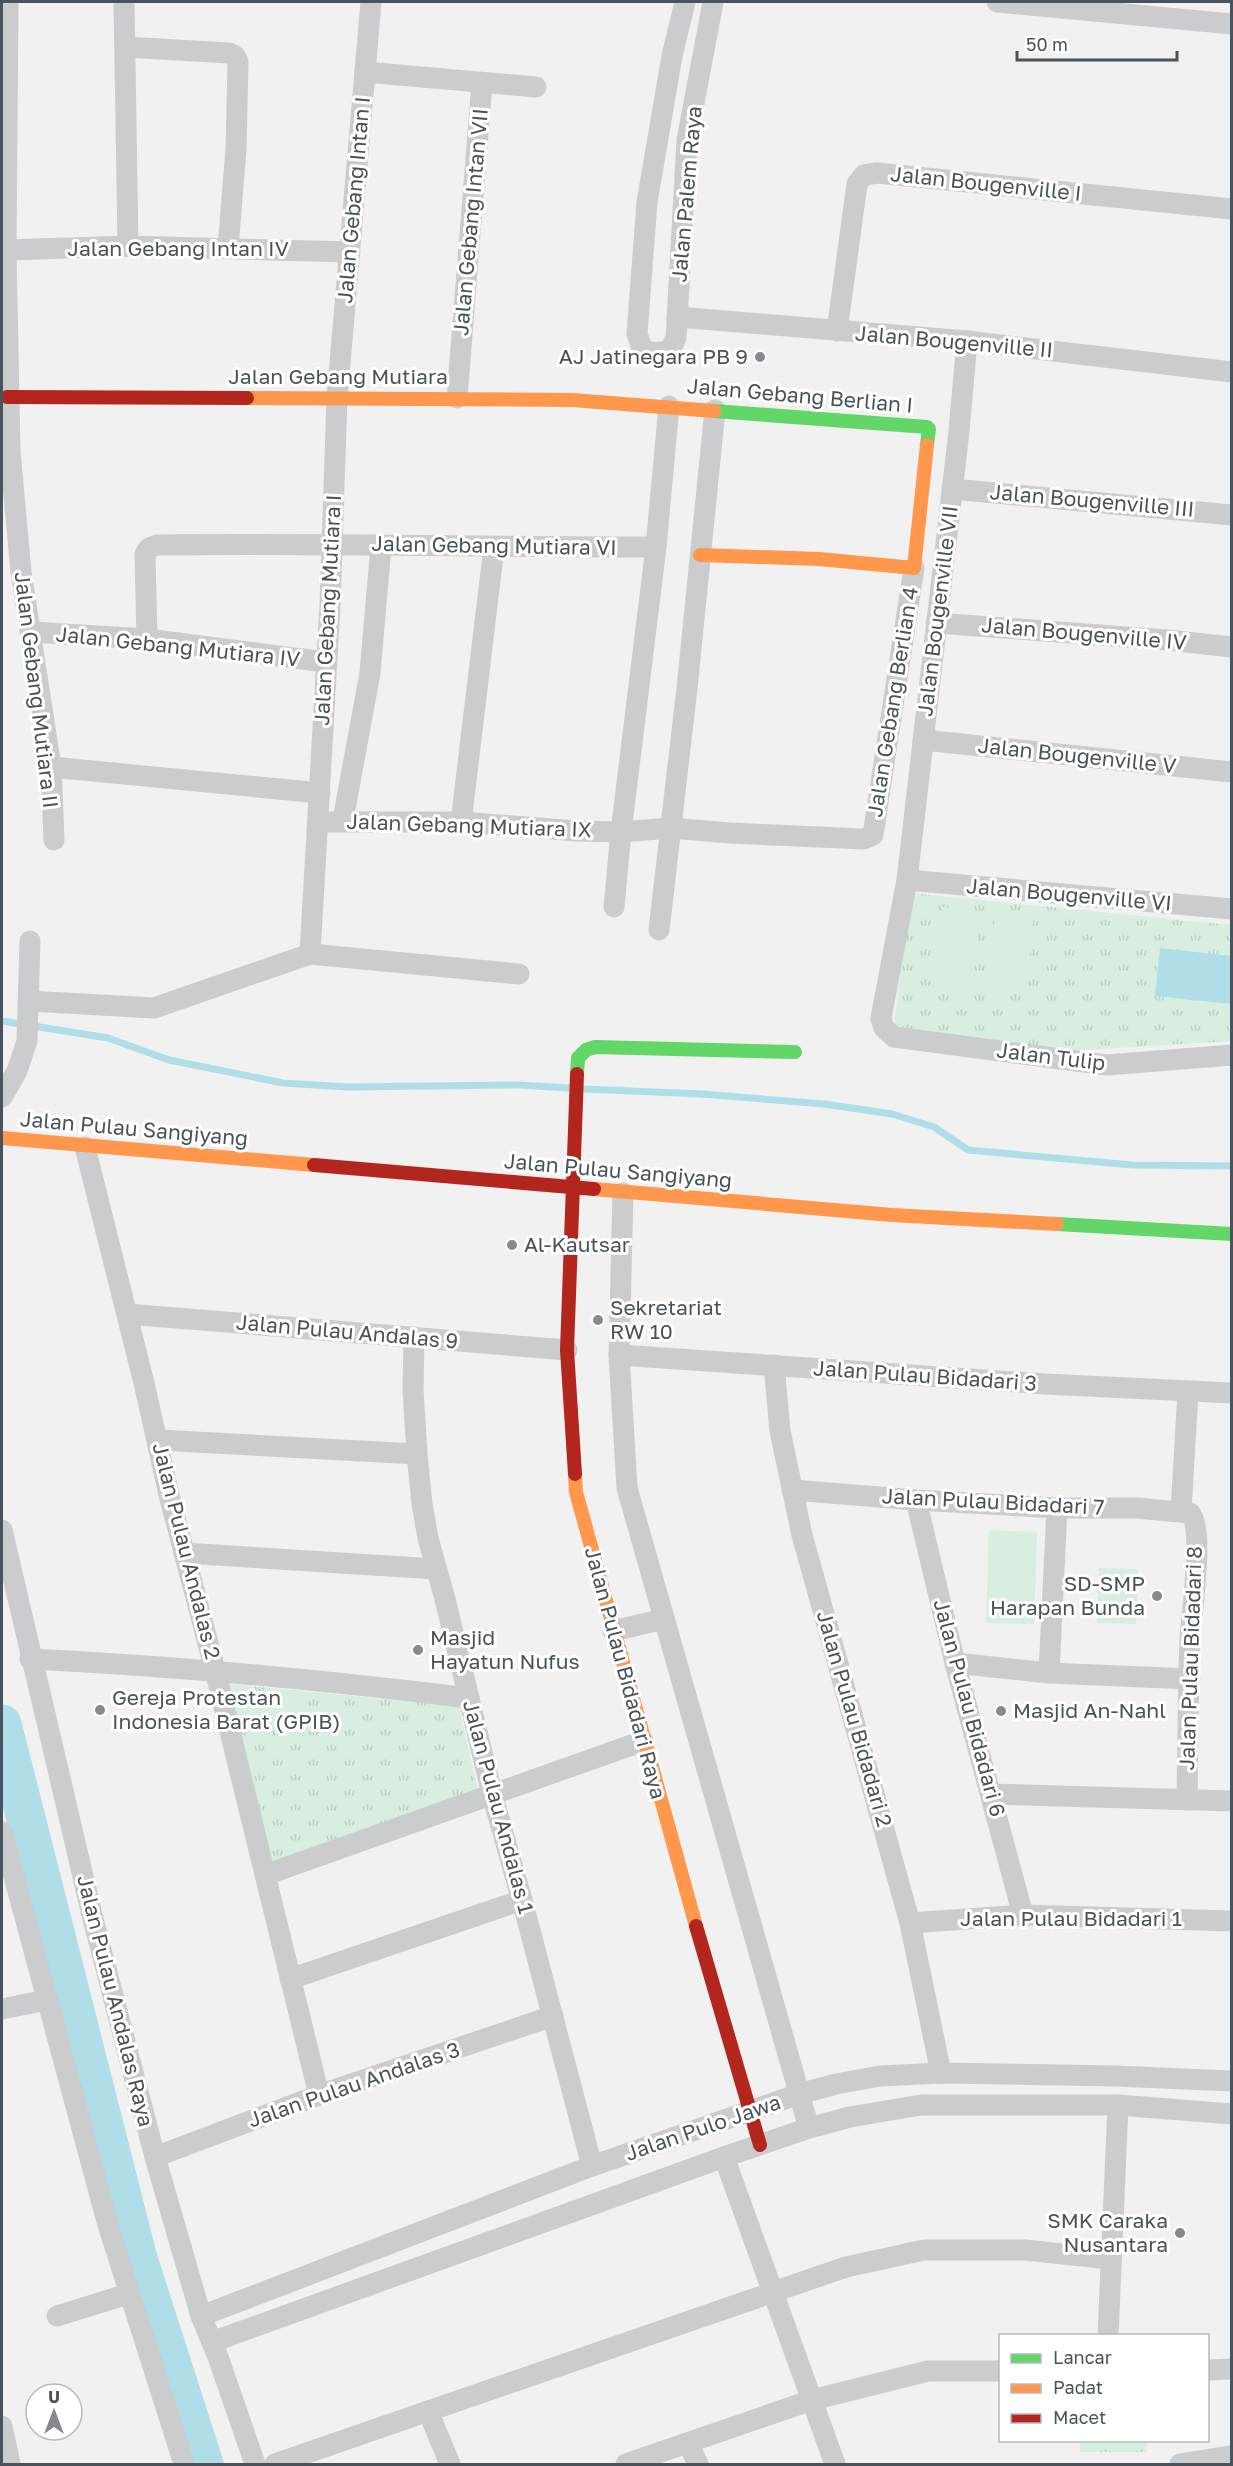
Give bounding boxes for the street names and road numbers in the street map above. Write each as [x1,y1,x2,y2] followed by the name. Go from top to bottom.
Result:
[331,95,375,304] street label: Jalan Gebang Intan I
[665,105,707,283] street label: Jalan Palem Raya
[447,107,493,337] street label: Jalan Gebang Intan VII
[889,160,1083,206] street label: Jalan Bougenville I
[67,235,289,261] street label: Jalan Gebang Intan IV
[854,319,1054,363] street label: Jalan Bougenville II
[228,363,448,389] street label: Jalan Gebang Mutiara
[686,372,914,418] street label: Jalan Gebang Berlian I
[989,478,1195,522] street label: Jalan Bougenville III
[308,494,346,726] street label: Jalan Gebang Mutiara I
[911,504,963,718] street label: Jalan Bougenville VII
[371,530,617,560] street label: Jalan Gebang Mutiara VI
[10,570,64,810] street label: Jalan Gebang Mutiara II
[861,585,923,819] street label: Jalan Gebang Berlian 4
[980,611,1188,655] street label: Jalan Bougenville IV
[55,620,302,672] street label: Jalan Gebang Mutiara IV
[977,732,1178,778] street label: Jalan Bougenville V
[346,808,592,842] street label: Jalan Gebang Mutiara IX
[965,872,1173,916] street label: Jalan Bougenville VI
[995,1036,1107,1076] street label: Jalan Tulip
[19,1105,249,1151] street label: Jalan Pulau Sangiyang
[503,1147,733,1193] street label: Jalan Pulau Sangiyang
[235,1308,459,1354] street label: Jalan Pulau Andalas 9
[812,1354,1038,1396] street label: Jalan Pulau Bidadari 3
[147,1440,226,1662] street label: Jalan Pulau Andalas 2
[881,1482,1105,1520] street label: Jalan Pulau Bidadari 7
[580,1544,672,1802] street label: Jalan Pulau Bidadari Raya
[1173,1545,1207,1771] street label: Jalan Pulau Bidadari 8
[928,1596,1012,1819] street label: Jalan Pulau Bidadari 6
[812,1608,898,1830] street label: Jalan Pulau Bidadari 2
[458,1697,540,1916] street label: Jalan Pulau Andalas 1
[72,1872,160,2129] street label: Jalan Pulau Andalas Raya
[960,1905,1182,1931] street label: Jalan Pulau Bidadari 1
[244,2036,463,2133] street label: Jalan Pulau Andalas 3
[621,2088,784,2166] street label: Jalan Pulo Jawa

